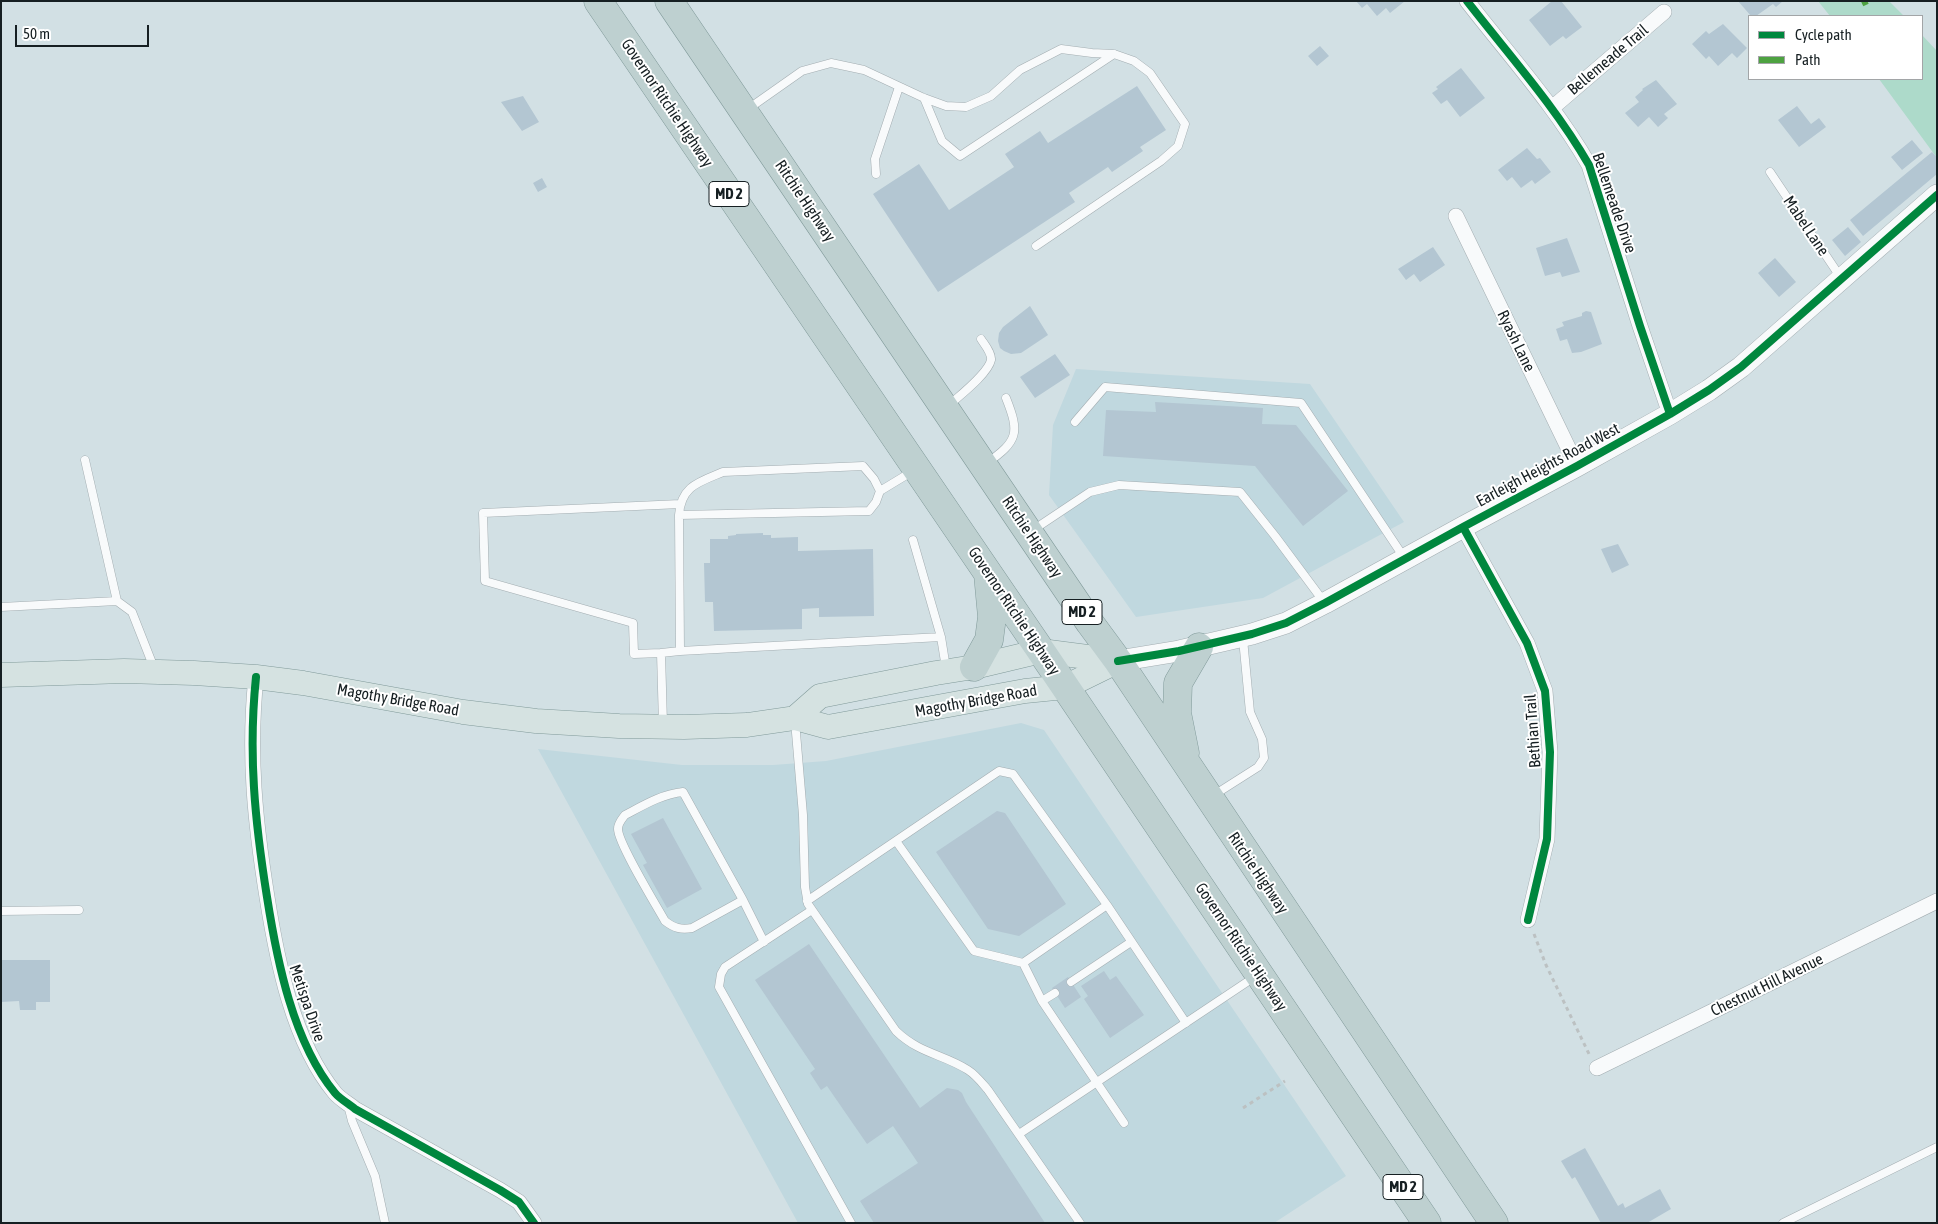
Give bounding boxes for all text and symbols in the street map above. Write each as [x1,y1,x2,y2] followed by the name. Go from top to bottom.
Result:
[18,15,151,47] scale bar
[1748,15,1923,80] legend
[1564,21,1652,99] street label: Bellemeade Trail
[23,25,50,42] text: 50 m
[1795,26,1852,43] text: Cycle path
[617,35,717,171] street label: Governor Ritchie Highway
[1795,51,1821,68] text: Path
[1588,150,1640,256] street label: Bellemeade Drive
[771,157,839,245] street label: Ritchie Highway
[709,182,749,206] road number: MD 2
[1779,192,1833,260] street label: Mabel Lane
[1493,307,1539,375] street label: Ryash Lane
[1473,419,1623,511] street label: Earleigh Heights Road West
[998,493,1066,581] street label: Ritchie Highway
[964,543,1064,679] street label: Governor Ritchie Highway
[1062,600,1102,624] road number: MD 2
[336,680,460,720] street label: Magothy Bridge Road
[914,681,1038,721] street label: Magothy Bridge Road
[1521,693,1545,769] street label: Bethian Trail
[1224,829,1292,917] street label: Ritchie Highway
[1191,879,1291,1015] street label: Governor Ritchie Highway
[1708,949,1826,1021] street label: Chestnut Hill Avenue
[285,962,329,1044] street label: Metispa Drive
[1383,1174,1423,1200] road number: MD 2

